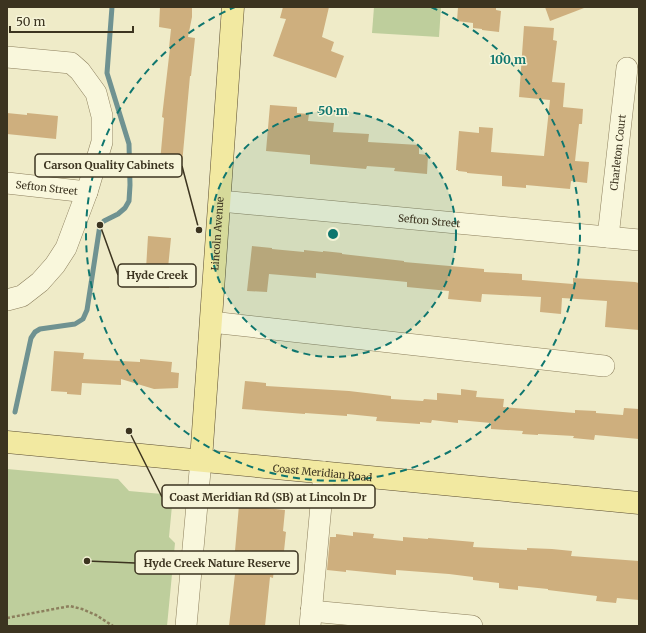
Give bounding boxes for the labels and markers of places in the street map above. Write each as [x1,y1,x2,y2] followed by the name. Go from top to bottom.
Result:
[35,154,182,177] callout: Carson Quality Cabinets
[326,227,340,241] centre of rings
[118,264,196,287] callout: Hyde Creek
[162,485,375,508] callout: Coast Meridian Rd (SB) at Lincoln Dr
[135,551,298,574] callout: Hyde Creek Nature Reserve

